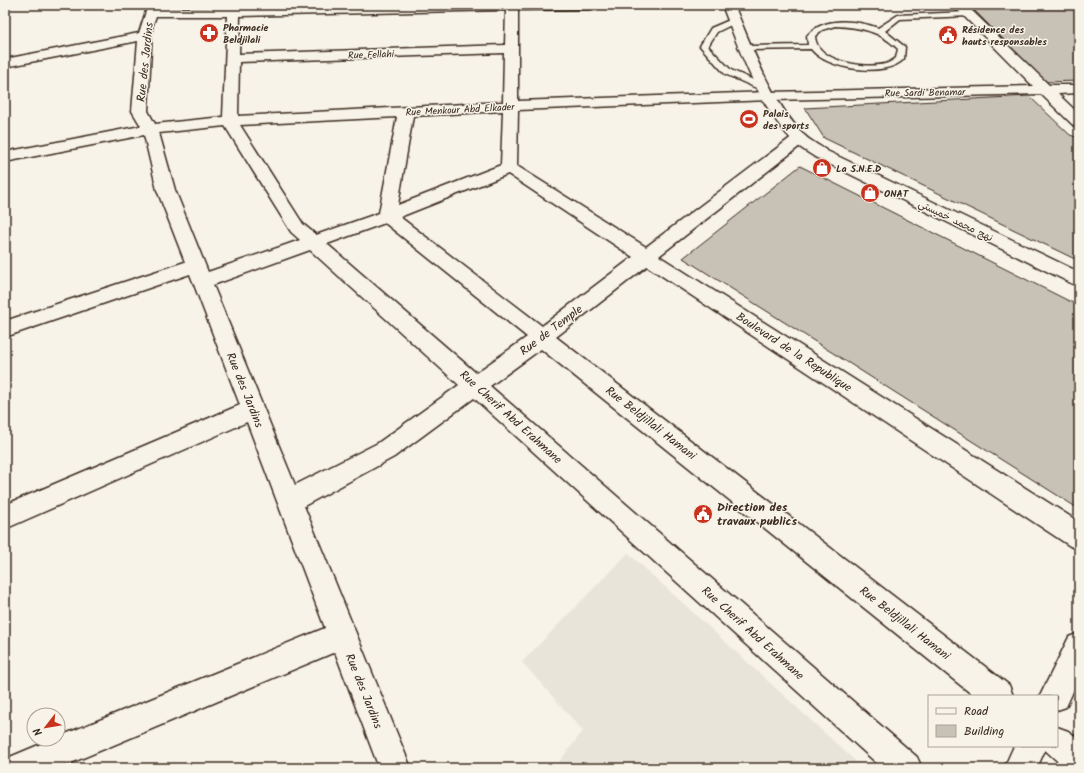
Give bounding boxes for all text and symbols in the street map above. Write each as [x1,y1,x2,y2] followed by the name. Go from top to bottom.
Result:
[223,20,269,48] place label: Pharmacie Beldjilali
[132,21,159,103] street label: Rue des Jardins
[198,22,220,44] pharmacy icon: Pharmacie Beldjilali
[962,22,1047,50] place label: Résidence des hauts responsables
[937,24,959,46] public building icon: Résidence des hauts responsables
[348,46,395,64] street label: Rue Fellahi
[885,84,966,102] street label: Rue Sardi Benamar
[405,99,516,121] street label: Rue Menkour Abd Elkader
[763,106,810,134] place label: Palais des sports
[738,108,760,130] sports icon: Palais des sports
[811,157,833,179] shop icon: La S.N.E.D
[836,161,882,177] place label: La S.N.E.D
[859,182,881,204] shop icon: ONAT
[884,186,910,202] place label: ONAT
[915,196,996,247] street label: نهج محمد خميستي
[516,300,587,360] street label: Rue de Temple
[732,308,856,398] street label: Boulevard de la Republique
[221,350,268,431] street label: Rue des Jardins
[455,366,567,469] street label: Rue Cherif Abd Erahmane
[601,382,701,466] street label: Rue Beldjillali Hamani
[717,498,797,531] place label: Direction des travaux publics
[692,503,714,525] public building icon: Direction des travaux publics
[697,582,809,685] street label: Rue Cherif Abd Erahmane
[855,582,955,666] street label: Rue Beldjillali Hamani
[340,651,387,732] street label: Rue des Jardins
[928,695,1058,747] legend
[964,702,989,721] text: Road
[26,707,66,747] north arrow
[964,722,1004,741] text: Building
[29,724,48,739] text: N

